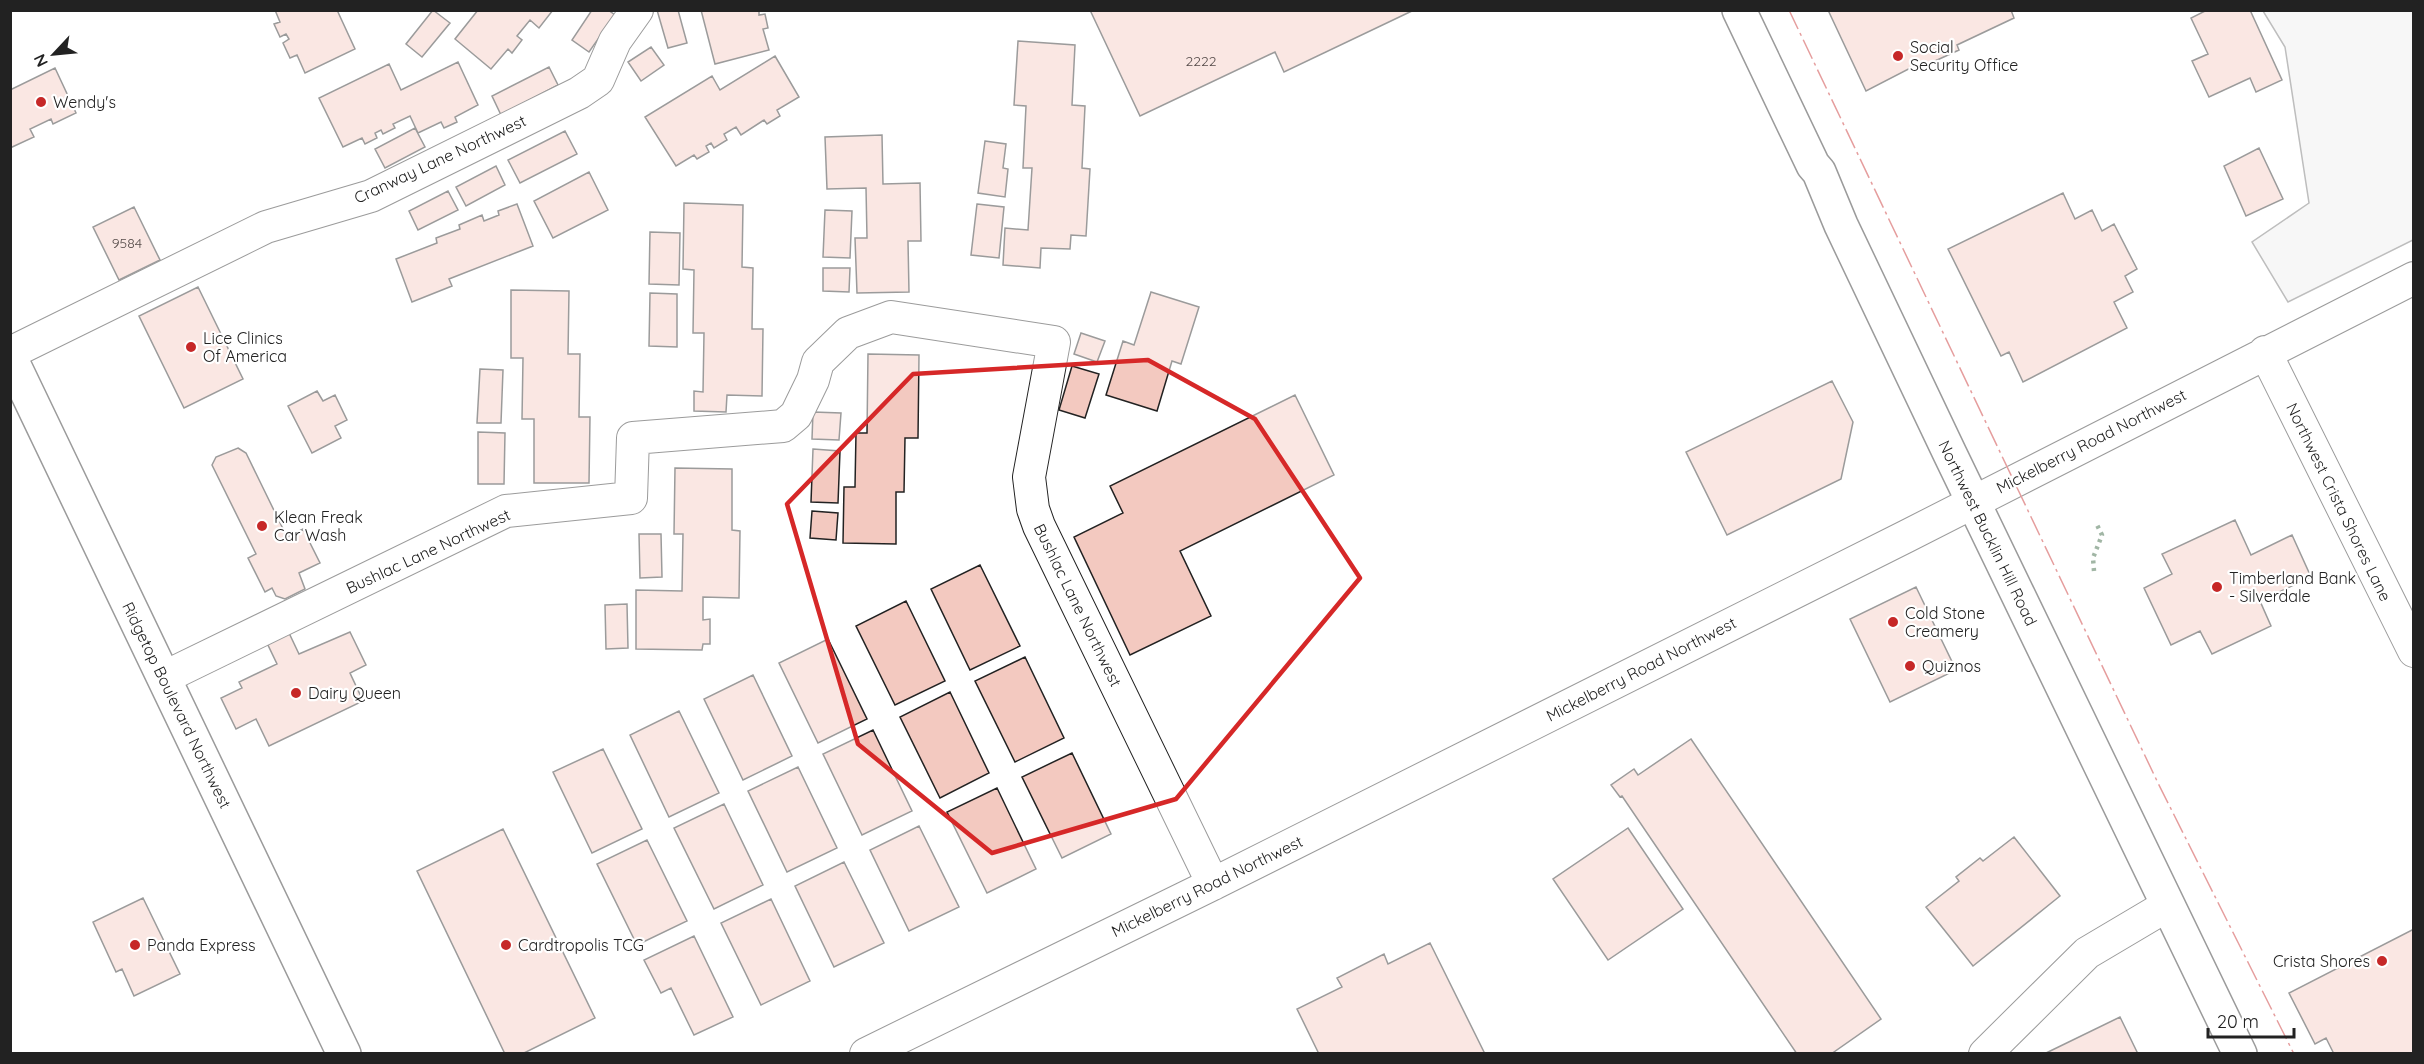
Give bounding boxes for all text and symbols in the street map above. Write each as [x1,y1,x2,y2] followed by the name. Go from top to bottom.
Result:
[24,24,84,84] north arrow
[1910,37,2018,75] place label: Social Security Office
[1891,49,1905,63] marker: Social Security Office
[29,51,52,70] text: N
[1185,52,1217,70] house number: 2222
[53,92,116,112] place label: Wendy's
[34,95,48,109] marker: Wendy's
[351,110,529,208] street label: Cranway Lane Northwest
[112,234,142,252] house number: 9584
[203,328,287,366] place label: Lice Clinics Of America
[184,340,198,354] marker: Lice Clinics Of America
[1993,384,2189,498] street label: Mickelberry Road Northwest
[2282,399,2396,605] street label: Northwest Crista Shores Lane
[1934,437,2042,629] street label: Northwest Bucklin Hill Road
[343,504,513,598] street label: Bushlac Lane Northwest
[274,507,363,545] place label: Klean Freak Car Wash
[255,519,269,533] marker: Klean Freak Car Wash
[1030,520,1126,690] street label: Bushlac Lane Northwest
[2229,568,2356,606] place label: Timberland Bank - Silverdale
[2210,580,2224,594] marker: Timberland Bank - Silverdale
[118,598,236,812] street label: Ridgetop Boulevard Northwest
[1905,603,1985,641] place label: Cold Stone Creamery
[1543,612,1739,726] street label: Mickelberry Road Northwest
[1886,615,1900,629] marker: Cold Stone Creamery
[1922,656,1981,676] place label: Quiznos
[1903,659,1917,673] marker: Quiznos
[308,683,401,703] place label: Dairy Queen
[289,686,303,700] marker: Dairy Queen
[1108,831,1306,941] street label: Mickelberry Road Northwest
[147,935,256,955] place label: Panda Express
[518,935,644,955] place label: Cardtropolis TCG
[128,938,142,952] marker: Panda Express
[499,938,513,952] marker: Cardtropolis TCG
[2273,951,2370,971] place label: Crista Shores
[2375,954,2389,968] marker: Crista Shores
[2208,1001,2294,1039] scale bar
[2217,1010,2259,1033] text: 20 m

